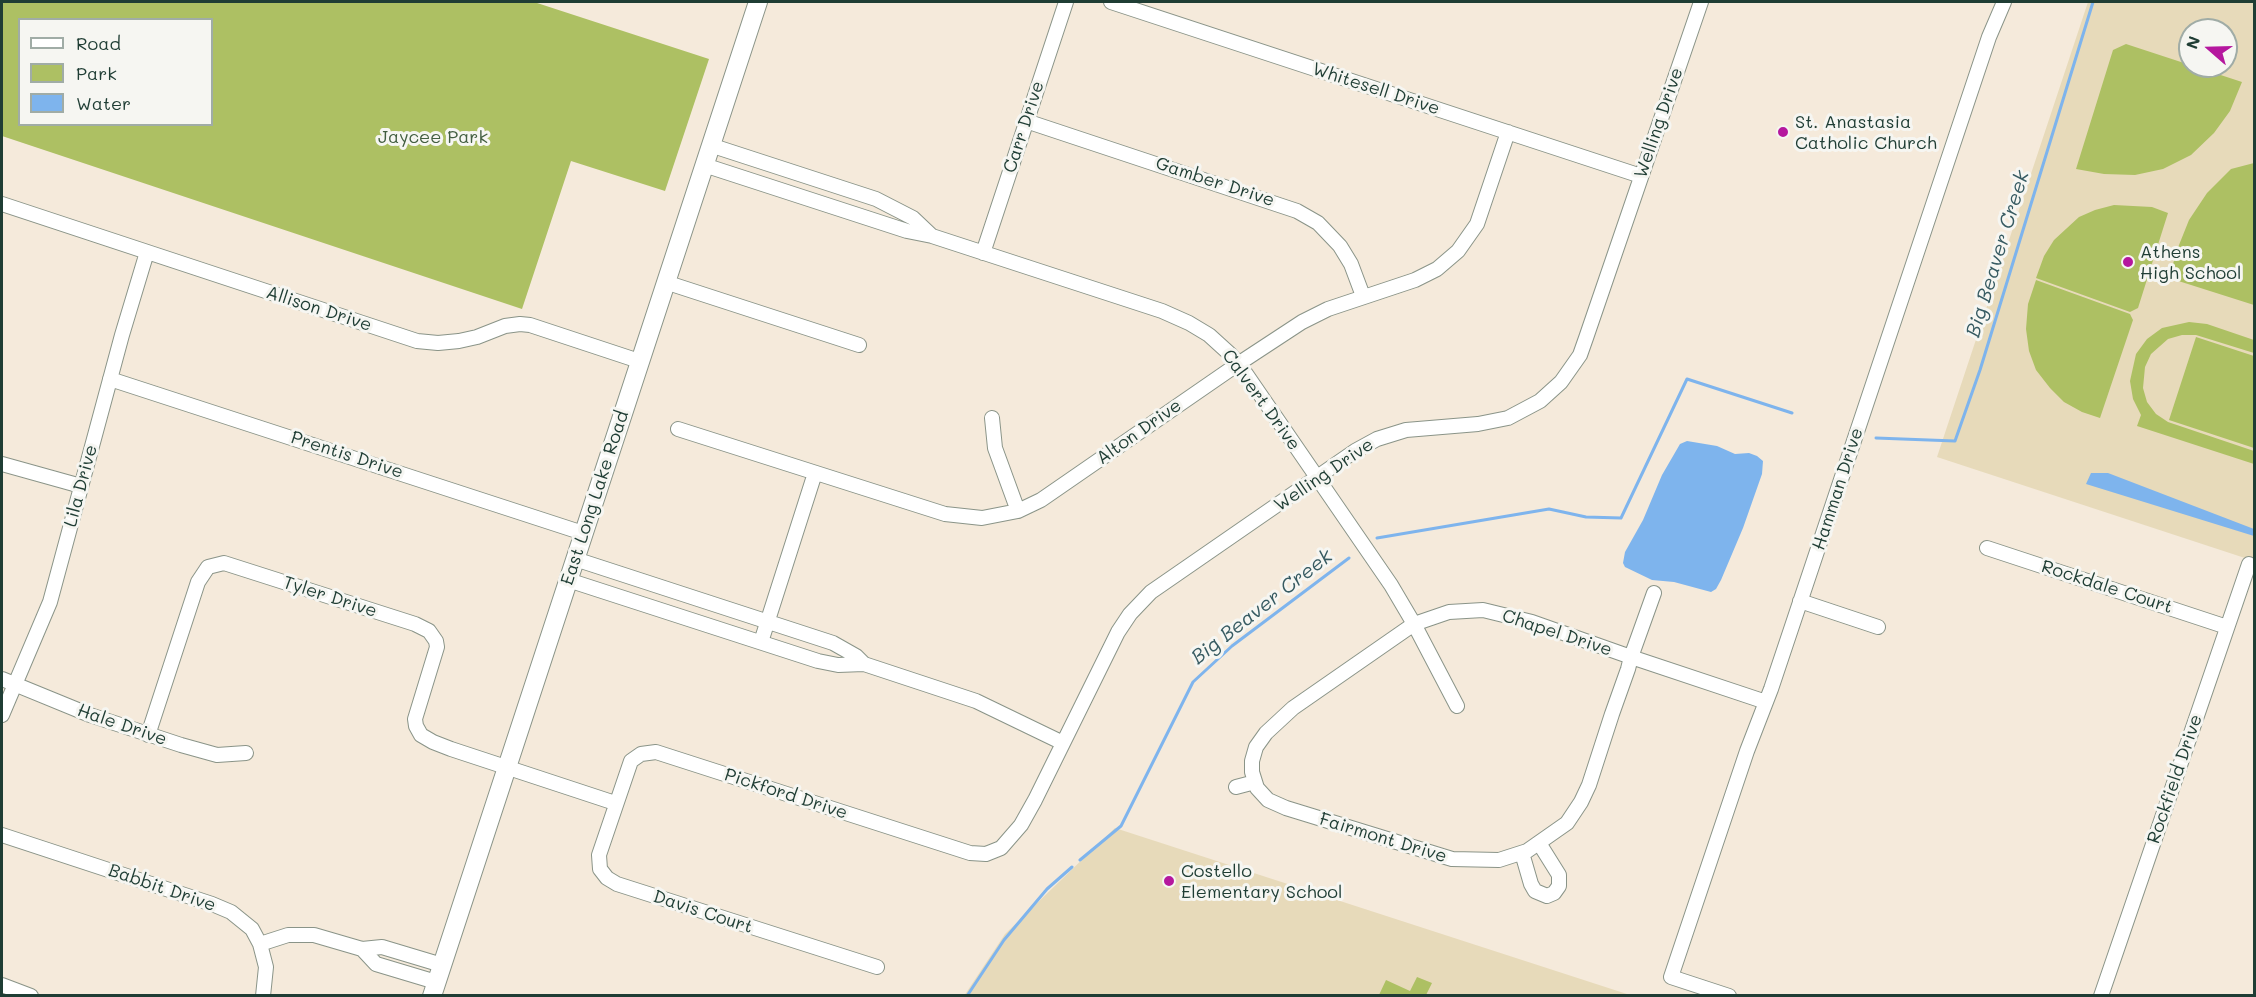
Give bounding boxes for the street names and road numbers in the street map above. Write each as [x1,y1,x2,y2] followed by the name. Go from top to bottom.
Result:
[1310,58,1442,120] street label: Whitesell Drive
[1630,65,1688,181] street label: Welling Drive
[999,78,1049,176] street label: Carr Drive
[1153,153,1277,211] street label: Gamber Drive
[263,282,375,336] street label: Allison Drive
[1217,345,1305,455] street label: Calvert Drive
[1092,395,1186,469] street label: Alton Drive
[557,408,633,588] street label: East Long Lake Road
[1808,425,1868,553] street label: Hamman Drive
[288,427,406,483] street label: Prentis Drive
[1270,434,1378,516] street label: Welling Drive
[60,443,102,529] street label: Lila Drive
[2039,556,2175,618] street label: Rockdale Court
[280,572,380,622] street label: Tyler Drive
[1499,605,1615,661] street label: Chapel Drive
[74,700,170,750] street label: Hale Drive
[2143,712,2207,846] street label: Rockfield Drive
[722,764,850,824] street label: Pickford Drive
[1317,808,1449,868] street label: Fairmont Drive
[105,860,219,916] street label: Babbit Drive
[650,886,756,938] street label: Davis Court

